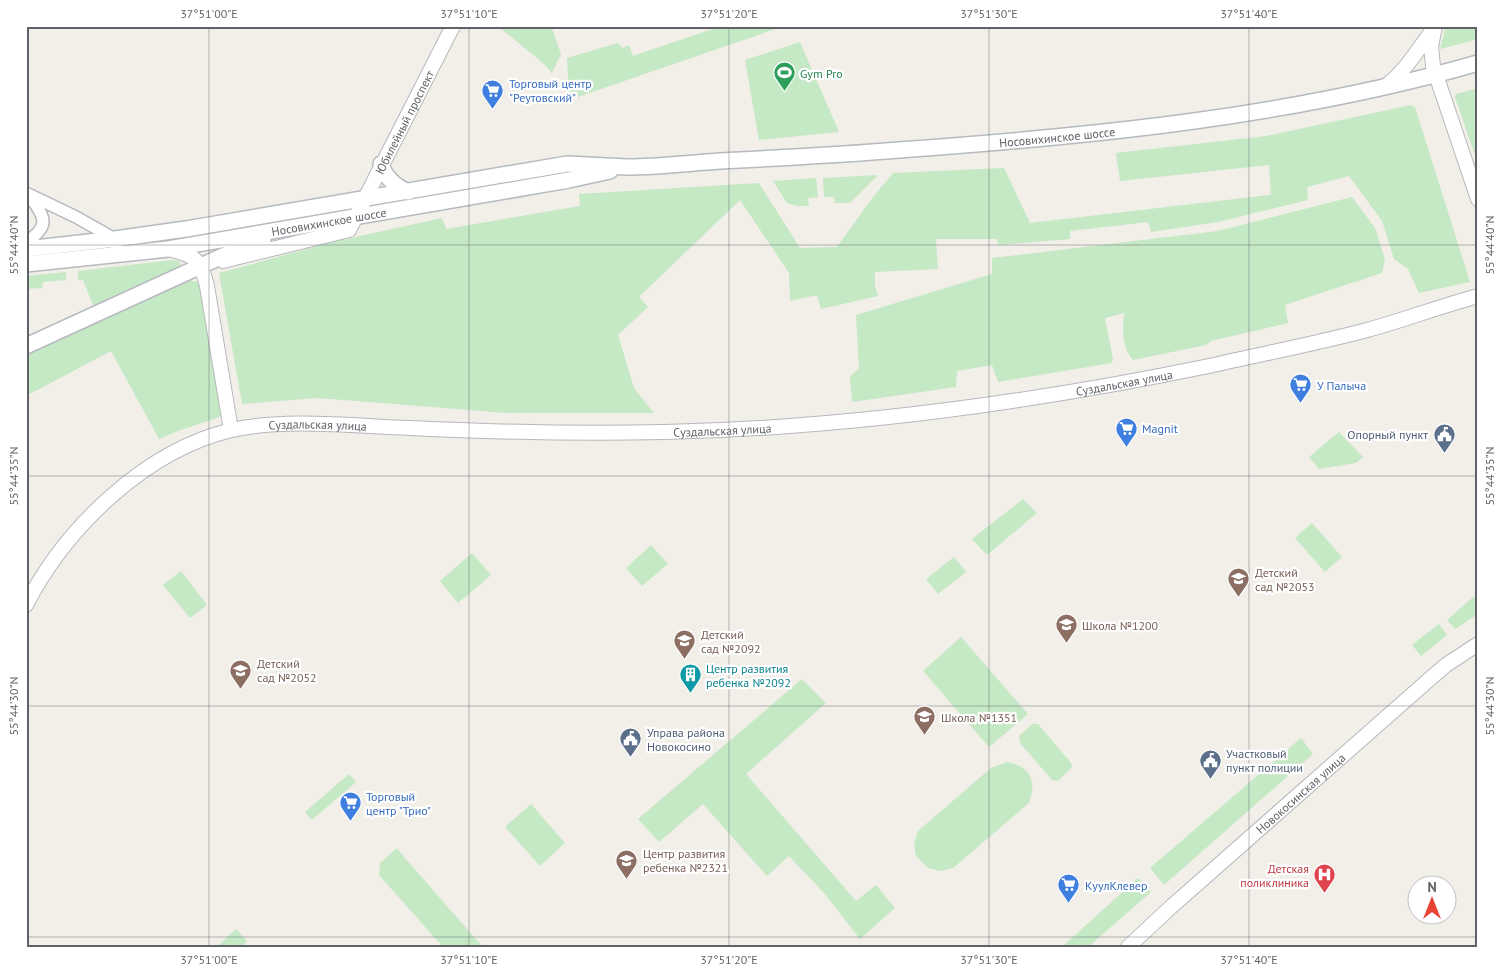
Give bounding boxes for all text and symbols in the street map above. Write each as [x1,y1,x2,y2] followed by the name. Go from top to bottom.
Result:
[180,6,238,21] text: 37°51'00"E
[440,6,498,21] text: 37°51'10"E
[700,6,758,21] text: 37°51'20"E
[960,6,1018,21] text: 37°51'30"E
[1220,6,1278,21] text: 37°51'40"E
[772,61,796,92] sports icon: Gym Pro
[800,66,843,81] place label: Gym Pro
[371,67,437,176] street label: Юбилейный проспект
[509,76,592,105] place label: Торговый центр "Реутовский"
[481,78,505,109] supermarket icon: Торговый центр "Реутовский"
[998,123,1116,150] street label: Носовихинское шоссе
[270,204,387,239] street label: Носовихинское шоссе
[6,215,21,275] text: 55°44'40"N
[1482,215,1497,275] text: 55°44'40"N
[1075,366,1174,398] street label: Суздальская улица
[1289,373,1313,404] supermarket icon: У Палыча
[1317,378,1366,393] place label: У Палыча
[268,416,367,433] street label: Суздальская улица
[1114,416,1138,447] supermarket icon: Magnit
[673,420,772,439] street label: Суздальская улица
[1142,421,1178,436] place label: Magnit
[1432,422,1456,453] public building icon: Опорный пункт
[1347,427,1428,442] place label: Опорный пункт
[6,446,21,506] text: 55°44'35"N
[1482,446,1497,506] text: 55°44'35"N
[1255,565,1315,594] place label: Детский сад №2053
[1227,567,1251,598] school or university icon: Детский сад №2053
[1054,613,1078,644] school or university icon: Школа №1200
[1082,618,1159,633] place label: Школа №1200
[701,627,761,656] place label: Детский сад №2092
[673,629,697,660] school or university icon: Детский сад №2092
[257,656,317,685] place label: Детский сад №2052
[229,658,253,689] school or university icon: Детский сад №2052
[706,661,791,690] place label: Центр развития ребенка №2092
[678,663,702,694] building icon: Центр развития ребенка №2092
[6,676,21,736] text: 55°44'30"N
[1482,676,1497,736] text: 55°44'30"N
[913,705,937,736] school or university icon: Школа №1351
[941,710,1017,725] place label: Школа №1351
[647,725,725,754] place label: Управа района Новокосино
[619,727,643,758] public building icon: Управа района Новокосино
[1226,746,1303,775] place label: Участковый пункт полиции
[1198,748,1222,779] public building icon: Участковый пункт полиции
[1252,750,1348,836] street label: Новокосинская улица
[366,789,431,818] place label: Торговый центр "Трио"
[338,791,362,822] supermarket icon: Торговый центр "Трио"
[643,846,728,875] place label: Центр развития ребенка №2321
[615,848,639,879] school or university icon: Центр развития ребенка №2321
[1240,861,1309,890] place label: Детская поликлиника
[1313,863,1337,894] hospital icon: Детская поликлиника
[1057,873,1081,904] supermarket icon: КуулКлевер
[1406,876,1456,926] north arrow
[1085,878,1147,893] place label: КуулКлевер
[1427,878,1437,896] text: N
[180,952,238,967] text: 37°51'00"E
[440,952,498,967] text: 37°51'10"E
[700,952,758,967] text: 37°51'20"E
[960,952,1018,967] text: 37°51'30"E
[1220,952,1278,967] text: 37°51'40"E

